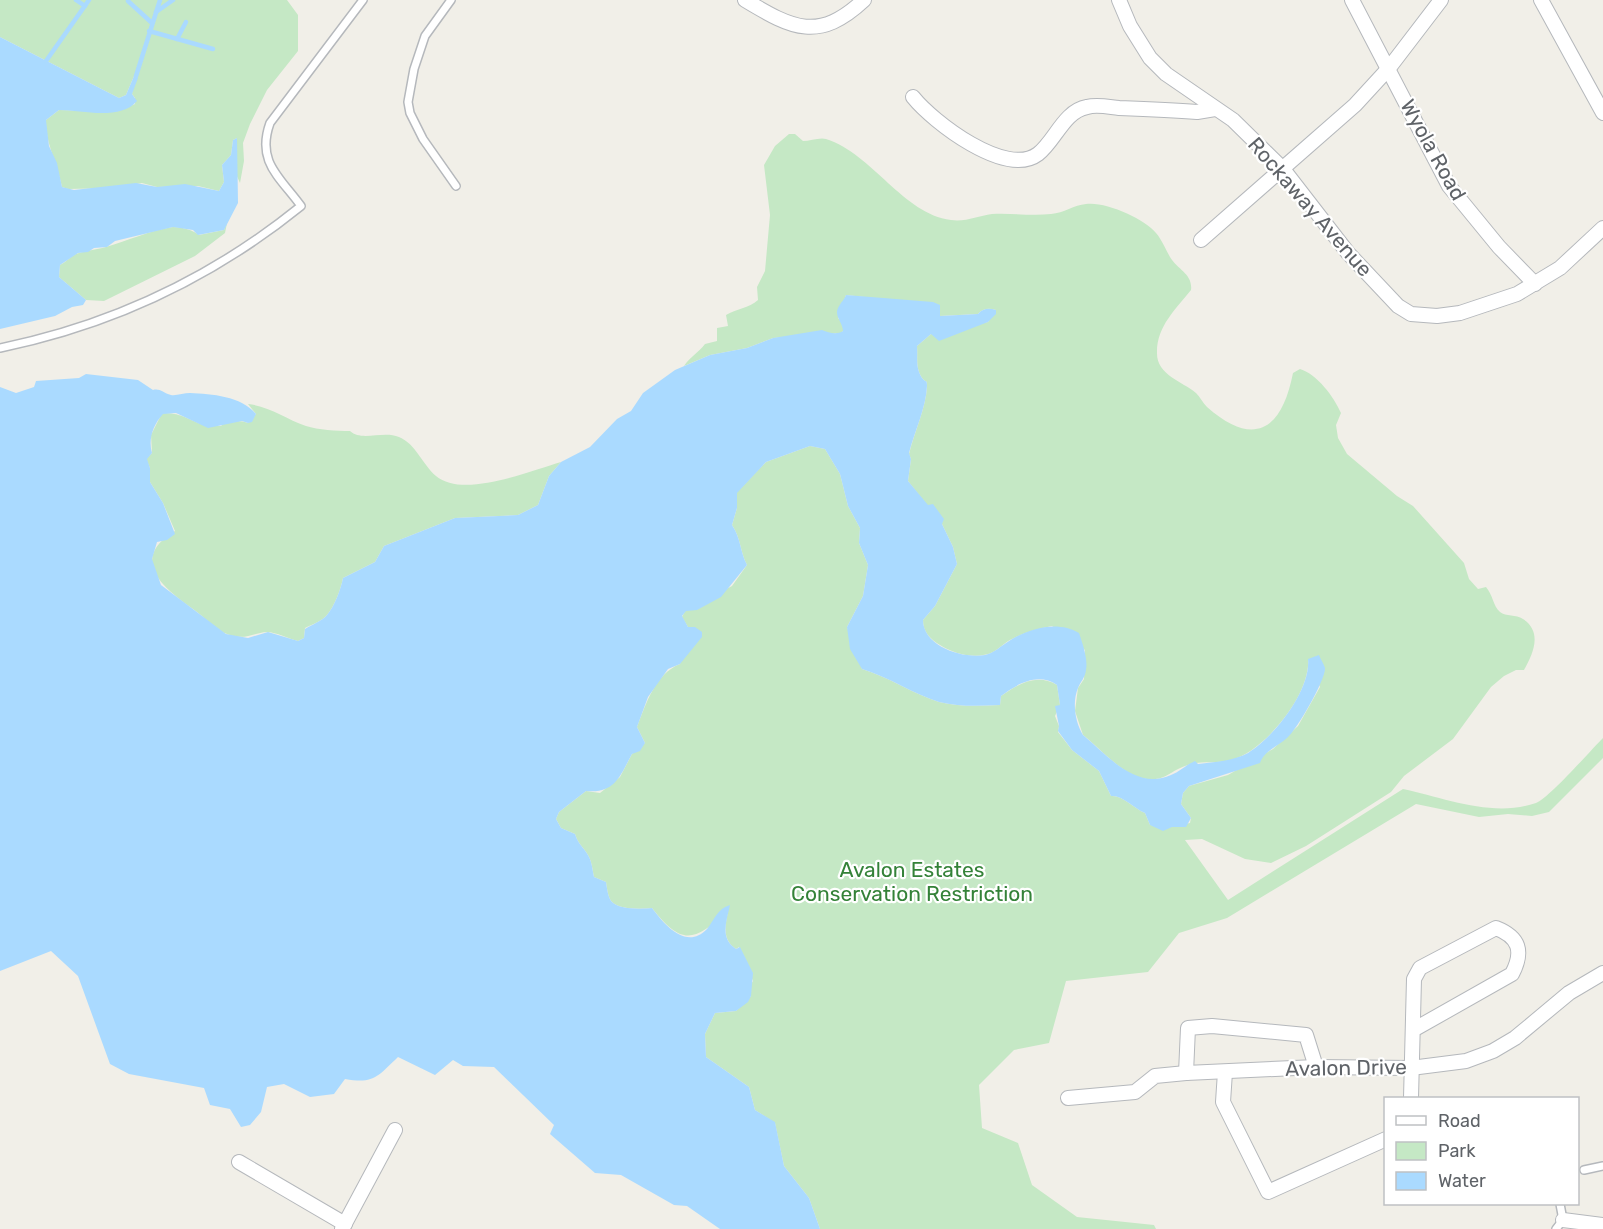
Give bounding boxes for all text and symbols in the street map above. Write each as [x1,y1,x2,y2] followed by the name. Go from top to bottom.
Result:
[1395,95,1471,205] street label: Wyola Road
[1243,132,1378,281] street label: Rockaway Avenue
[791,857,1033,906] park label: Avalon Estates Conservation Restriction
[1285,1054,1407,1081] street label: Avalon Drive
[1384,1097,1579,1205] legend
[1438,1110,1481,1132] text: Road
[1438,1140,1476,1162] text: Park
[1438,1170,1486,1192] text: Water

